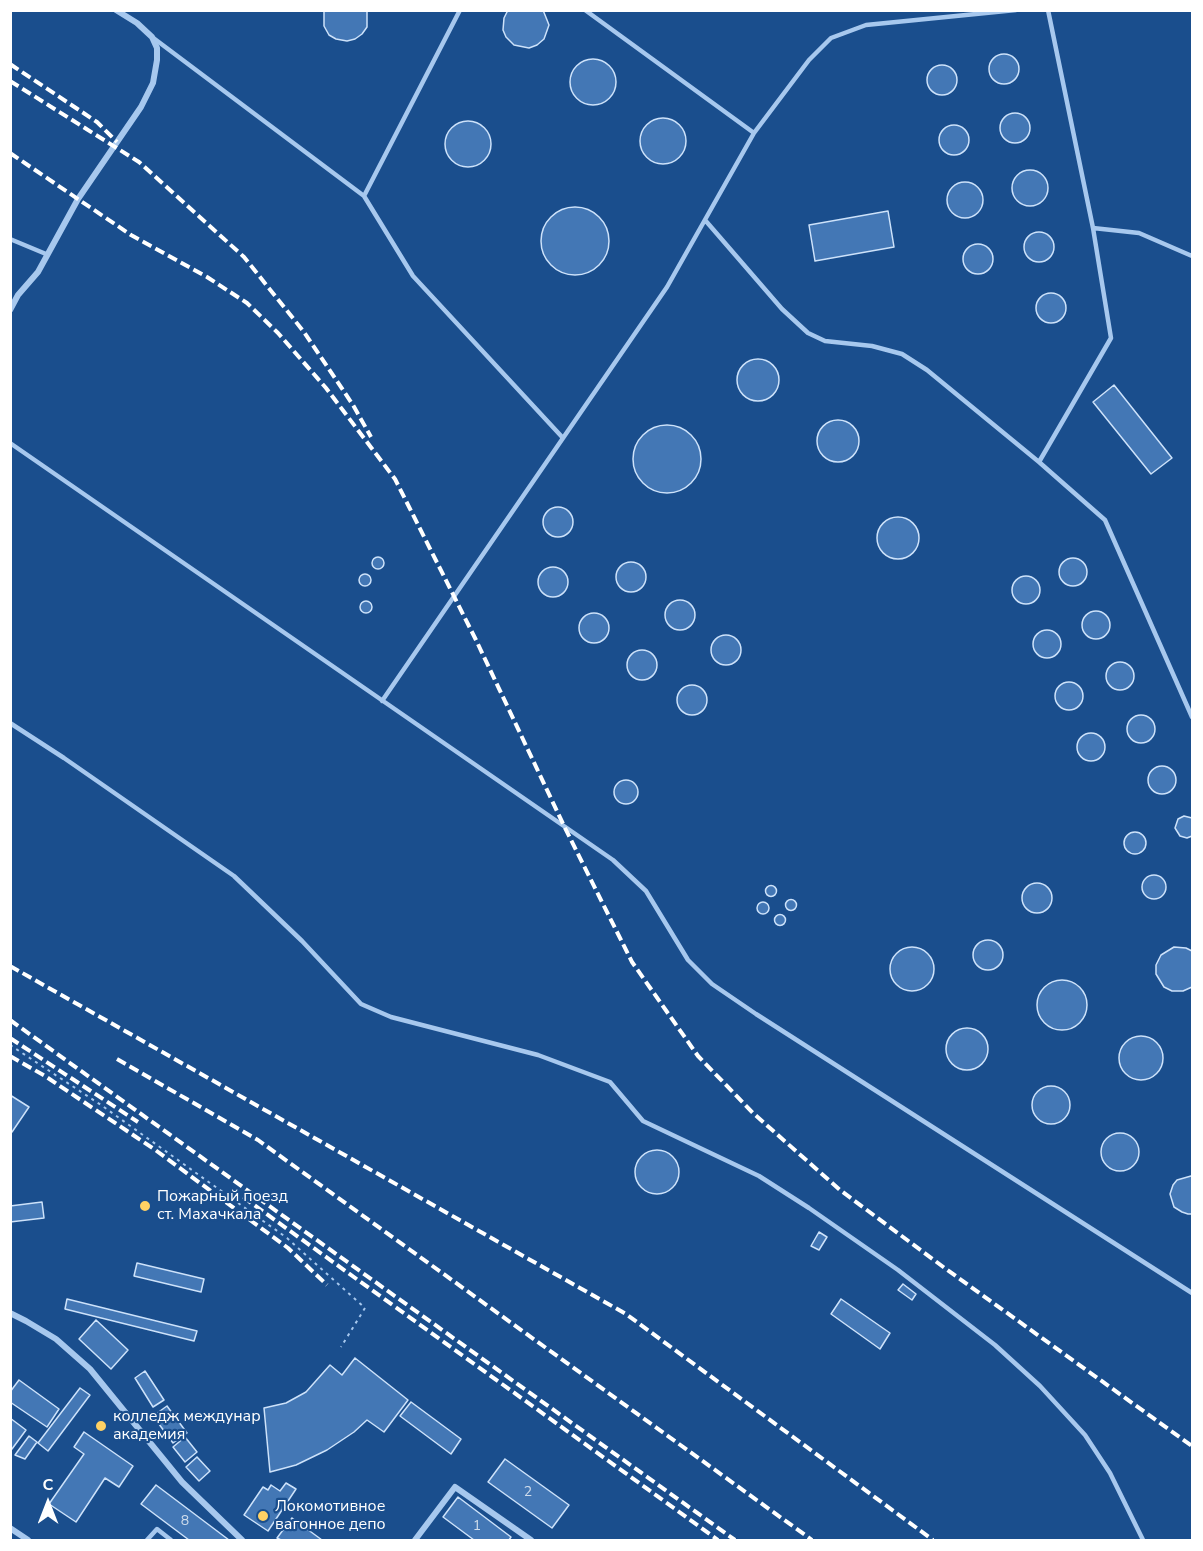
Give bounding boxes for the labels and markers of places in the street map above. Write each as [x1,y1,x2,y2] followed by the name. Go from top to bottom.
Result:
[157,1187,288,1225] place label: Пожарный поезд ст. Махачкала
[138,1199,152,1213] marker: Пожарный поезд ст. Махачкала
[113,1407,261,1445] place label: колледж междунар академия
[94,1419,108,1433] marker: колледж междунар академия
[275,1497,386,1535] place label: Локомотивное вагонное депо
[256,1509,270,1523] marker: Локомотивное вагонное депо

